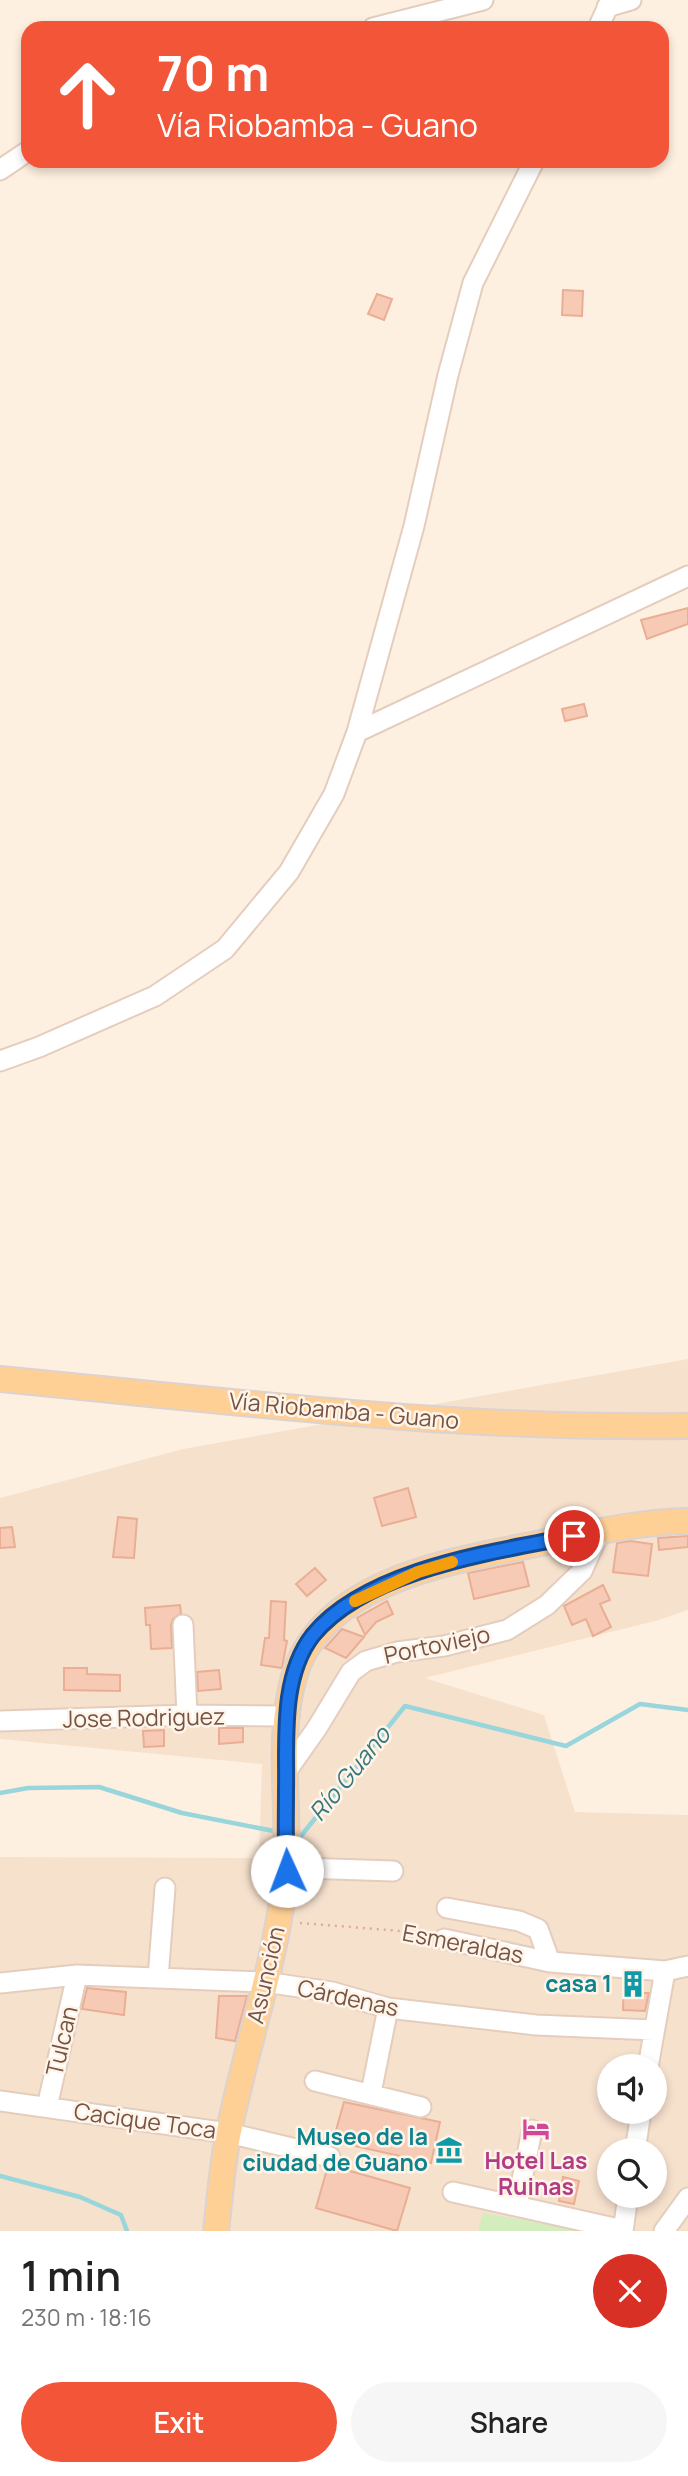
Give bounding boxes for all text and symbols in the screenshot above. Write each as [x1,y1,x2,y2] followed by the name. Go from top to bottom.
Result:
[157,39,269,106] text: 70 m
[42,49,133,140] icon: ahead
[157,103,478,147] text: Vía Riobamba - Guano
[228,1384,460,1436] street label: Vía Riobamba - Guano
[544,1506,604,1566] pin
[555,1517,593,1555] icon: arrive
[381,1617,493,1671] street label: Portoviejo
[62,1700,226,1734] street label: Jose Rodriguez
[301,1718,398,1827] water label: Río Guano
[250,1834,324,1908] position arrow
[400,1916,526,1970] street label: Esmeraldas
[238,1923,292,2027] street label: Asunción
[545,1967,612,1999] place label: casa 1
[618,1969,648,1999] building icon: casa 1
[295,1971,402,2023] street label: Cárdenas
[37,2003,85,2079] street label: Tulcan
[597,2054,667,2208] map controls
[597,2054,667,2124] button: sound
[72,2094,218,2146] street label: Cacique Toca
[521,2114,551,2144] hotel icon: Hotel Las Ruinas
[243,2120,428,2178] place label: Museo de la ciudad de Guano
[434,2135,464,2165] museum icon: Museo de la ciudad de Guano
[597,2138,667,2208] button: search
[484,2144,588,2202] place label: Hotel Las Ruinas
[21,2246,121,2304] text: 1 min
[593,2254,667,2328] button: close
[21,2301,152,2333] text: 230 m · 18:16
[21,2382,337,2462] button: Exit
[351,2382,667,2462] button: Share

